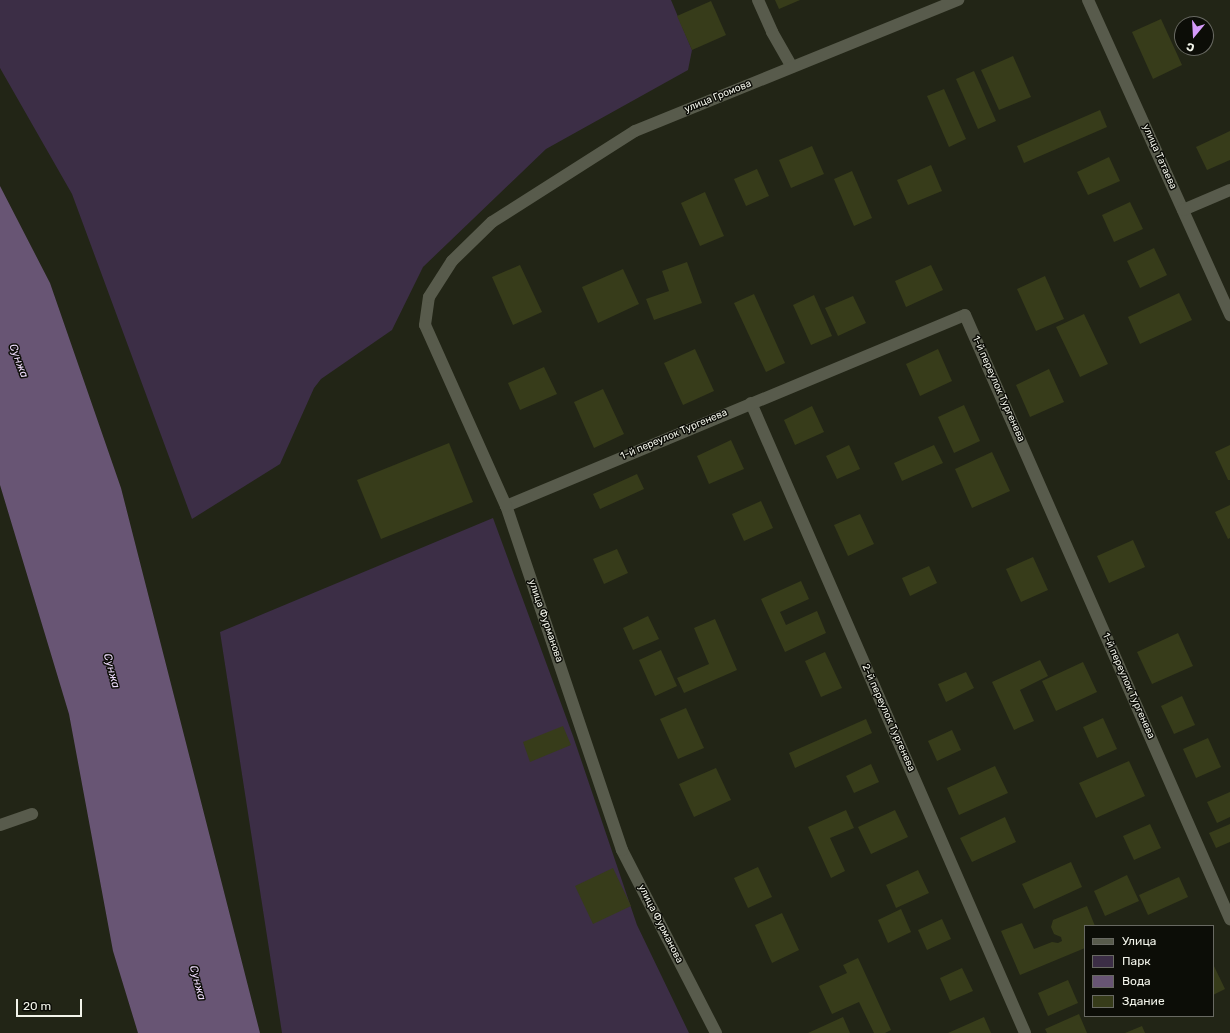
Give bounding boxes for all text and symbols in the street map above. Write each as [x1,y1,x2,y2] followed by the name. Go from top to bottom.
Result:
[1174,16,1214,56] north arrow
[1185,40,1196,54] text: С
[683,78,753,116] street label: улица Громова
[1139,123,1179,191] street label: улица Татаева
[969,334,1027,444] street label: 1-й переулок Тургенева
[5,342,31,380] water label: Сунжа
[619,407,729,463] street label: 1-й переулок Тургенева
[525,578,565,664] street label: улица Фурманова
[1099,631,1157,741] street label: 1-й переулок Тургенева
[100,652,122,690] water label: Сунжа
[859,662,917,774] street label: 2-й переулок Тургенева
[635,883,685,965] street label: улица Фурманова
[1084,925,1214,1017] legend
[1122,934,1156,948] text: Улица
[1122,954,1151,968] text: Парк
[186,964,208,1002] water label: Сунжа
[1122,974,1151,988] text: Вода
[18,991,84,1017] scale bar
[1122,994,1165,1008] text: Здание
[23,999,51,1013] text: 20 m

